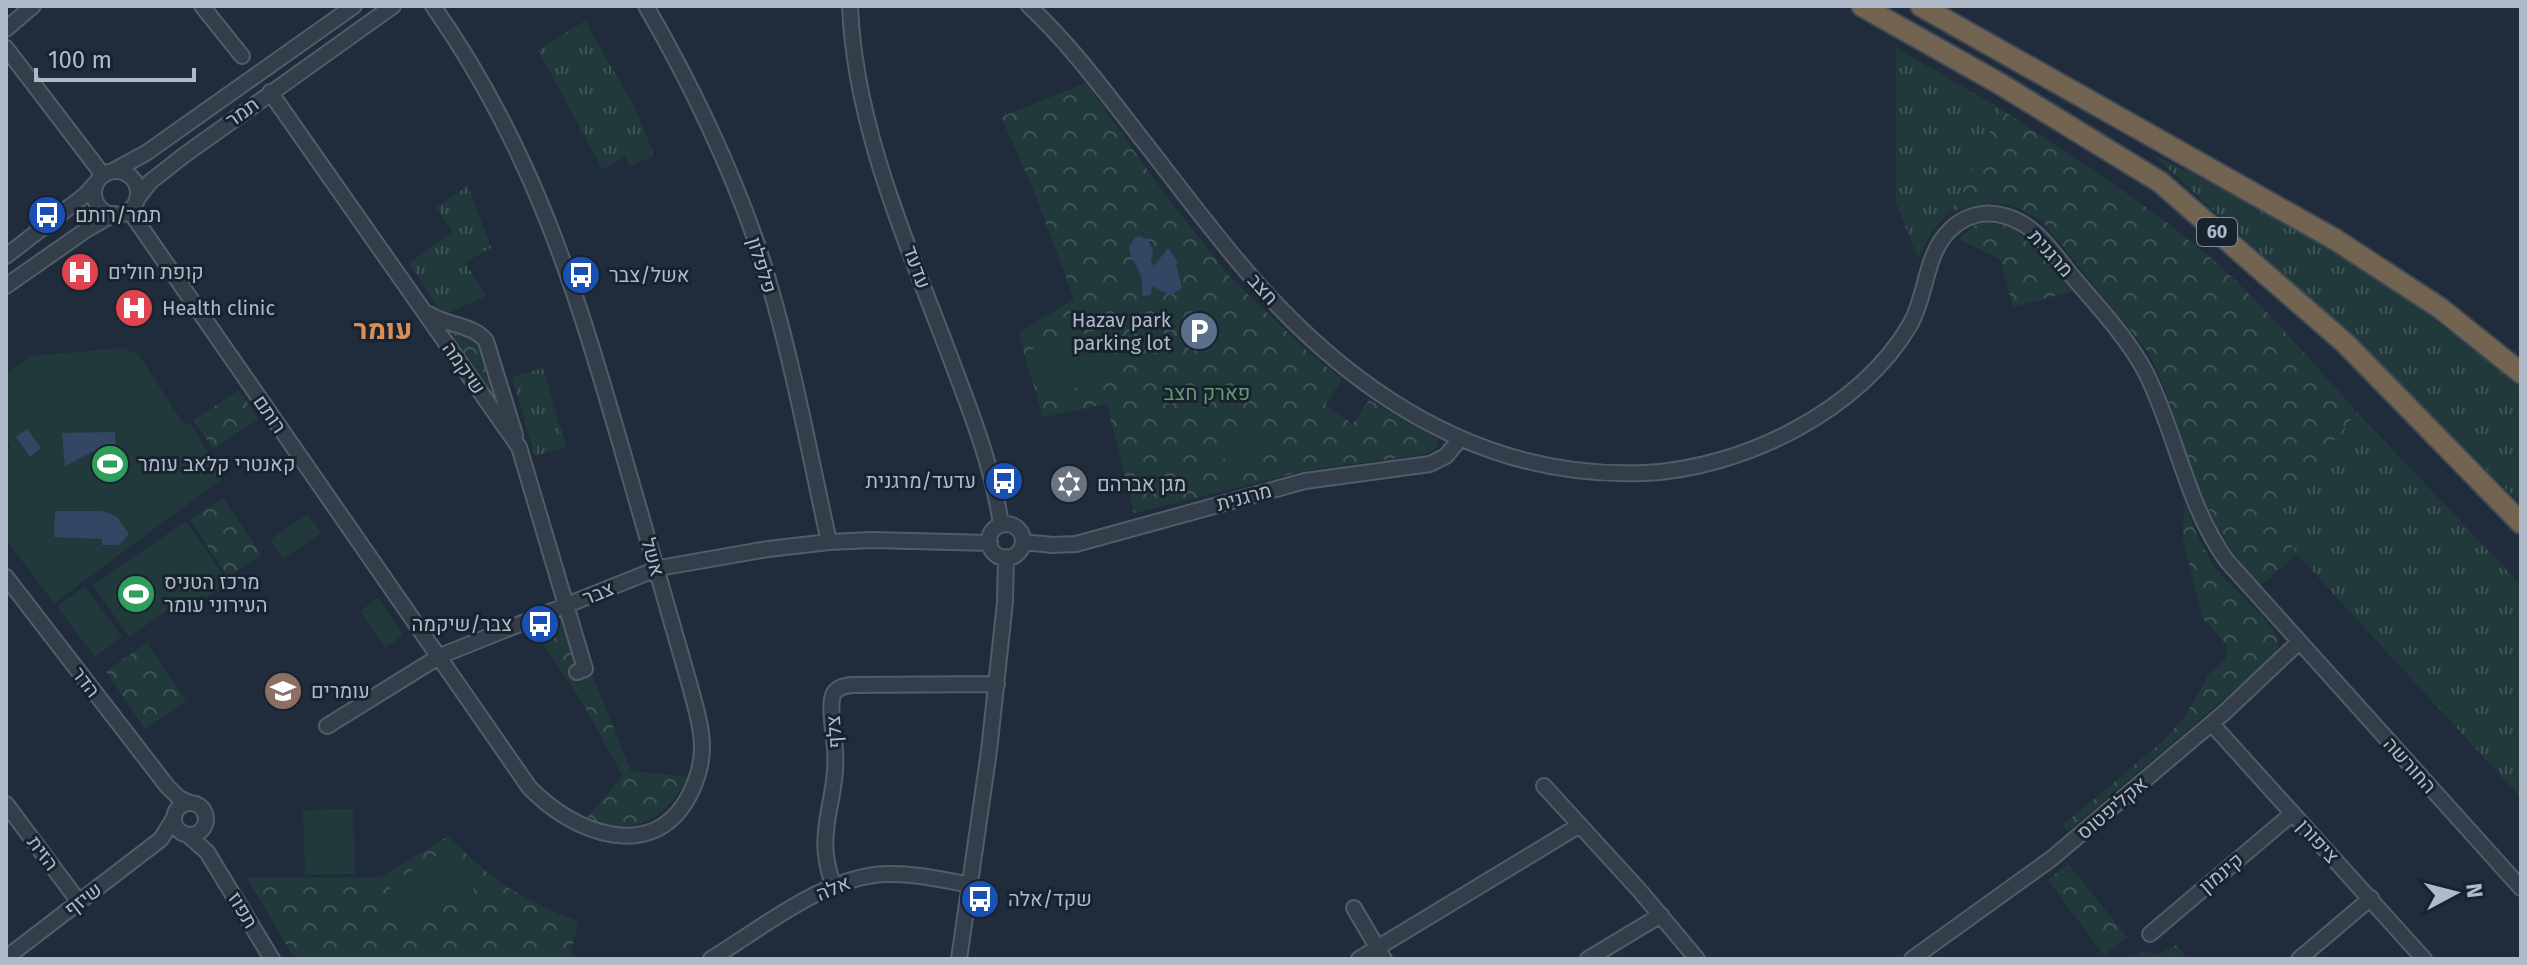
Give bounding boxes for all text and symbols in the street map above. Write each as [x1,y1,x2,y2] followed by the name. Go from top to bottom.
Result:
[36,32,194,82] scale bar
[48,46,112,74] text: 100 m
[221,92,263,132] street label: תמר
[26,194,68,236] bus stop icon: תמר/רותם
[75,203,161,227] place label: תמר/רותם
[2197,218,2237,246] road number: 60
[2023,224,2079,282] street label: מרגנית
[742,234,782,296] street label: פלפלון
[898,242,936,292] street label: עדעד
[59,251,101,293] hospital icon: קופת חולים
[560,254,602,296] bus stop icon: אשל/צבר
[108,260,204,284] place label: קופת חולים
[609,263,690,287] place label: אשל/צבר
[1243,268,1283,310] street label: חצב
[113,287,155,329] hospital icon: Health clinic
[162,296,275,320] place label: Health clinic
[1072,308,1172,355] place label: Hazav park parking lot
[1178,310,1220,352] parking icon: Hazav park parking lot
[354,313,412,346] district label: עומר
[437,337,491,399] street label: שיקמה
[1164,381,1250,405] park label: פארק חצב
[248,390,292,438] street label: רותם
[89,443,131,485] sports icon: קאנטרי קלאב עומר
[138,452,295,476] place label: קאנטרי קלאב עומר
[983,460,1025,502] bus stop icon: עדעד/מרגנית
[1048,463,1090,505] synagogue icon: מגן אברהם
[866,469,976,493] place label: עדעד/מרגנית
[1097,472,1186,496] place label: מגן אברהם
[1214,478,1274,516] street label: מרגנית
[636,535,670,579] street label: אשל
[164,570,268,617] place label: מרכז הטניס העירוני עומר
[115,573,157,615] sports icon: מרכז הטניס העירוני עומר
[579,576,617,610] street label: צבר
[519,603,561,645] bus stop icon: צבר/שיקמה
[412,612,512,636] place label: צבר/שיקמה
[67,662,105,702] street label: הדר
[262,670,304,712] school or university icon: עומרים
[311,679,370,703] place label: עומרים
[821,715,847,749] street label: צלף
[2379,732,2441,798] street label: החורשה
[2072,771,2152,845] street label: אקליפטוס
[2292,814,2344,868] street label: ציפורן
[22,831,64,875] street label: הזית
[2194,848,2248,898] street label: קינמון
[2415,853,2495,933] north arrow
[812,870,854,906] street label: אלה
[59,877,107,921] street label: שיזף
[959,878,1001,920] bus stop icon: שקד/אלה
[2460,882,2489,900] text: N
[1008,887,1092,911] place label: שקד/אלה
[223,888,263,932] street label: תפוז

